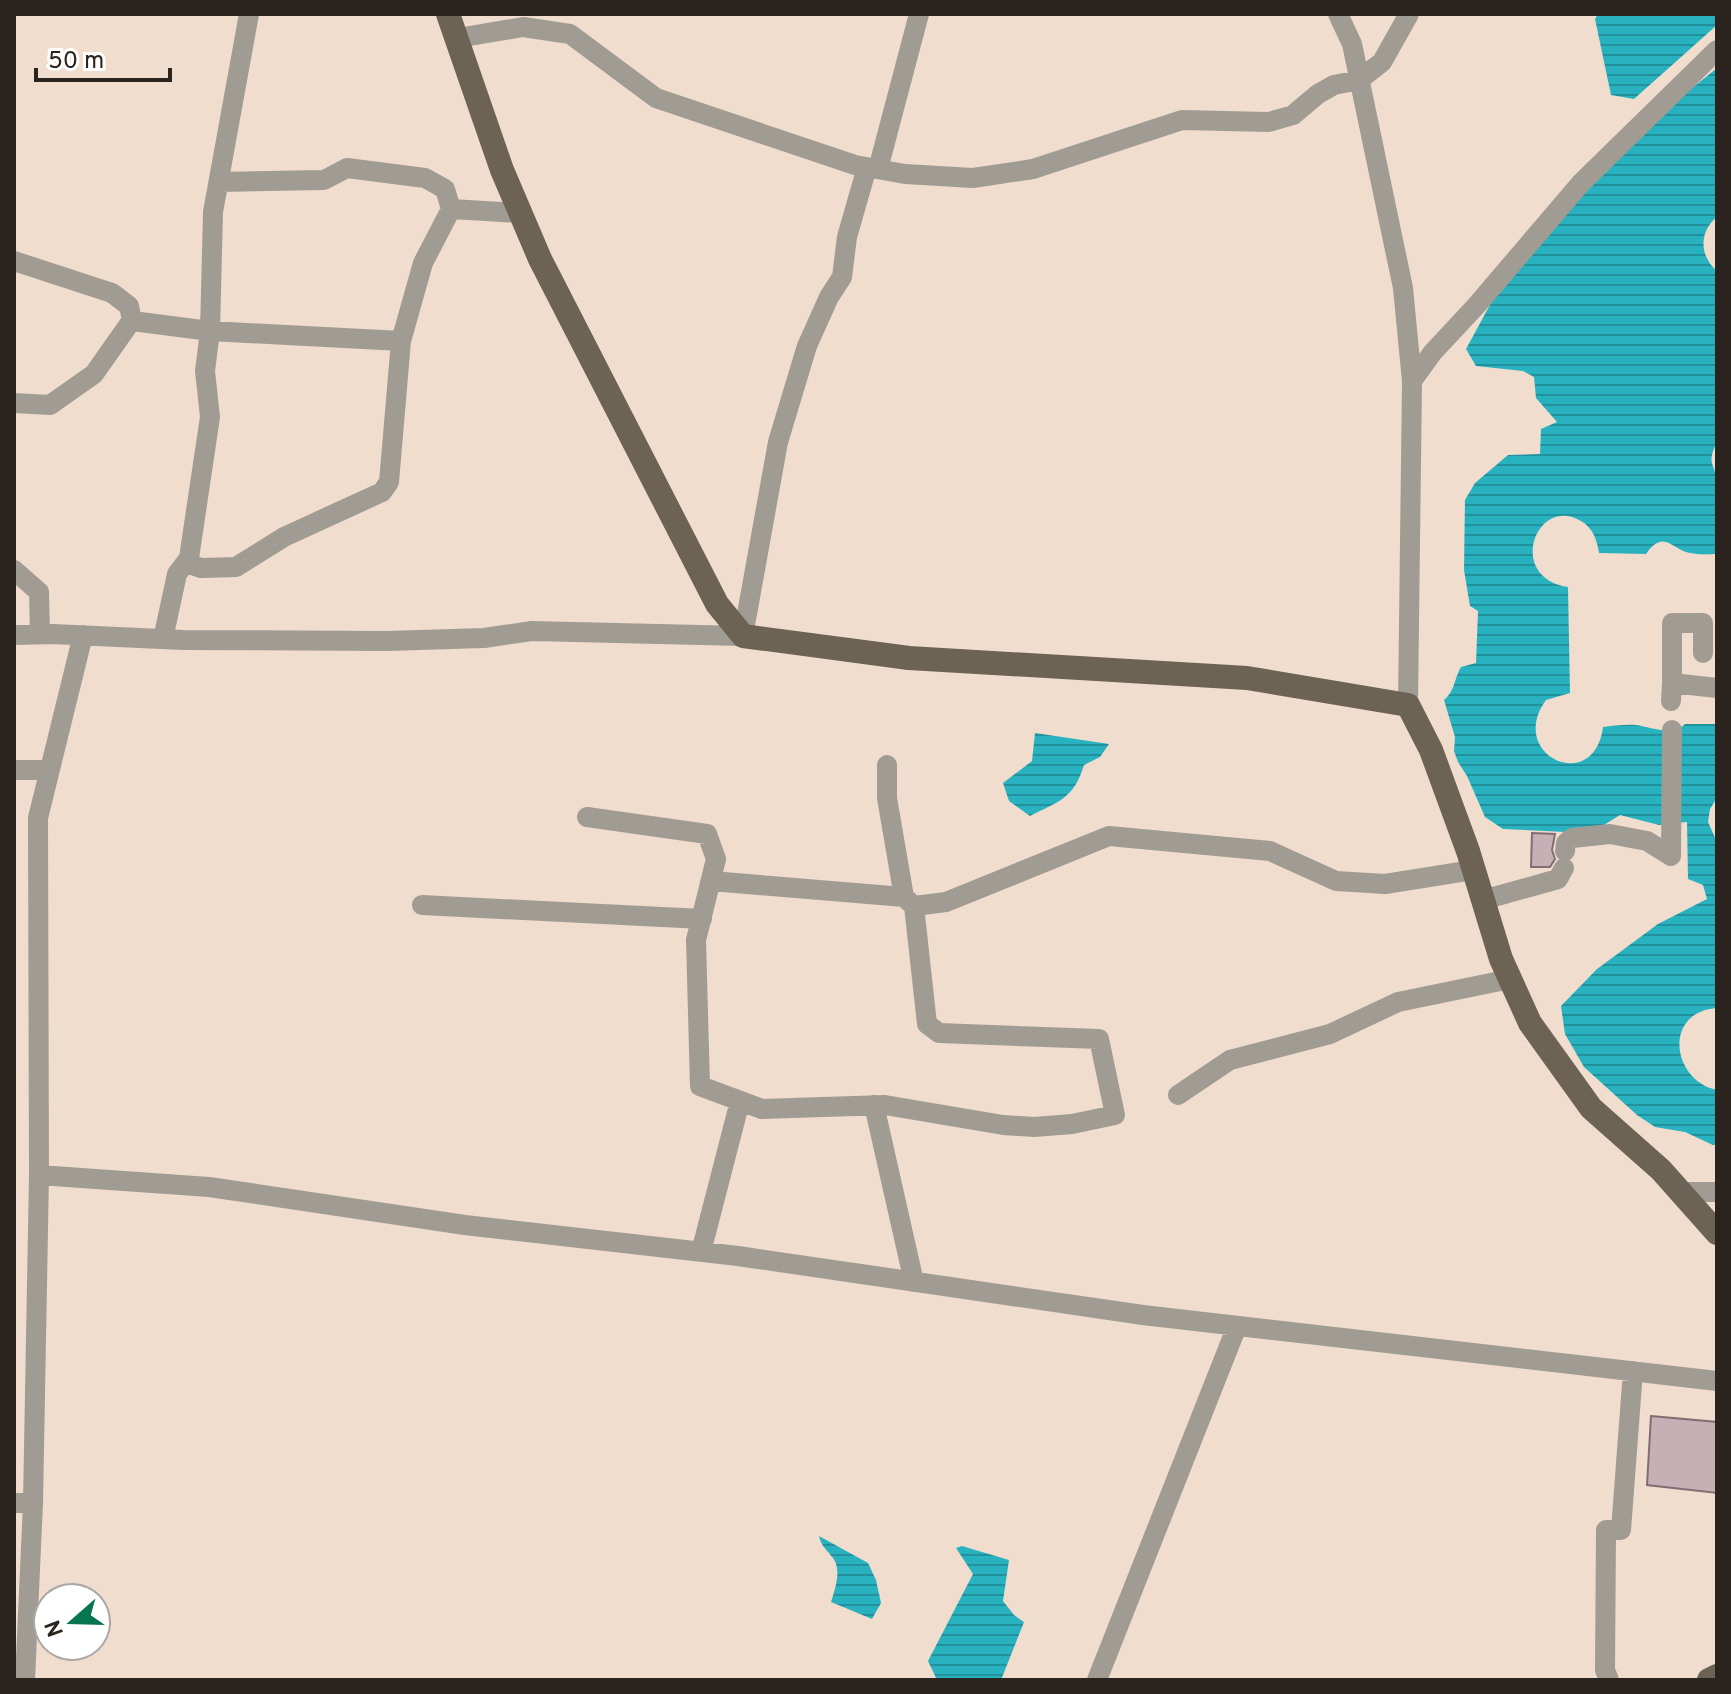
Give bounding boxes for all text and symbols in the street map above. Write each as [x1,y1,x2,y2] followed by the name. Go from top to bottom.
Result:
[36,32,170,82] scale bar
[48,47,104,77] text: 50 m
[32,1582,112,1662] north arrow
[40,1616,71,1640] text: N

